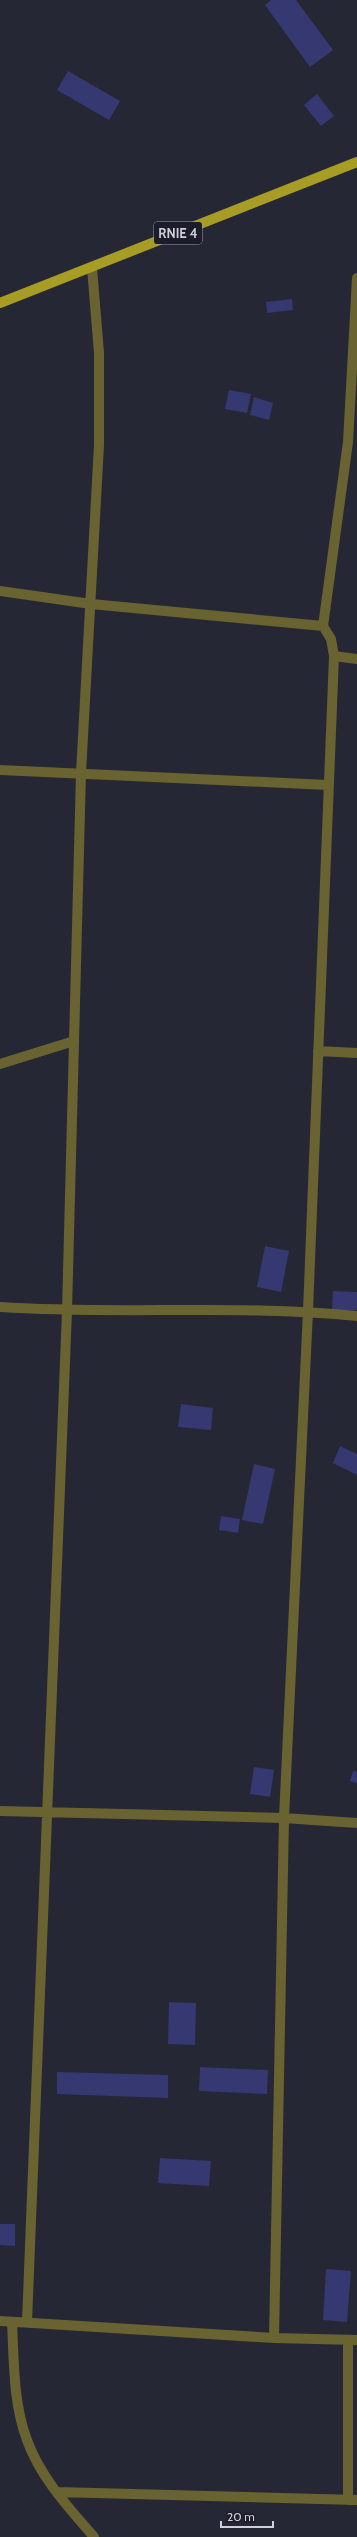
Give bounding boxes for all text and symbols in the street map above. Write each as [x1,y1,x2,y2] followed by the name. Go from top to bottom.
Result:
[154,222,202,244] road number: RNIE 4
[221,2503,273,2529] scale bar
[227,2509,255,2524] text: 20 m

